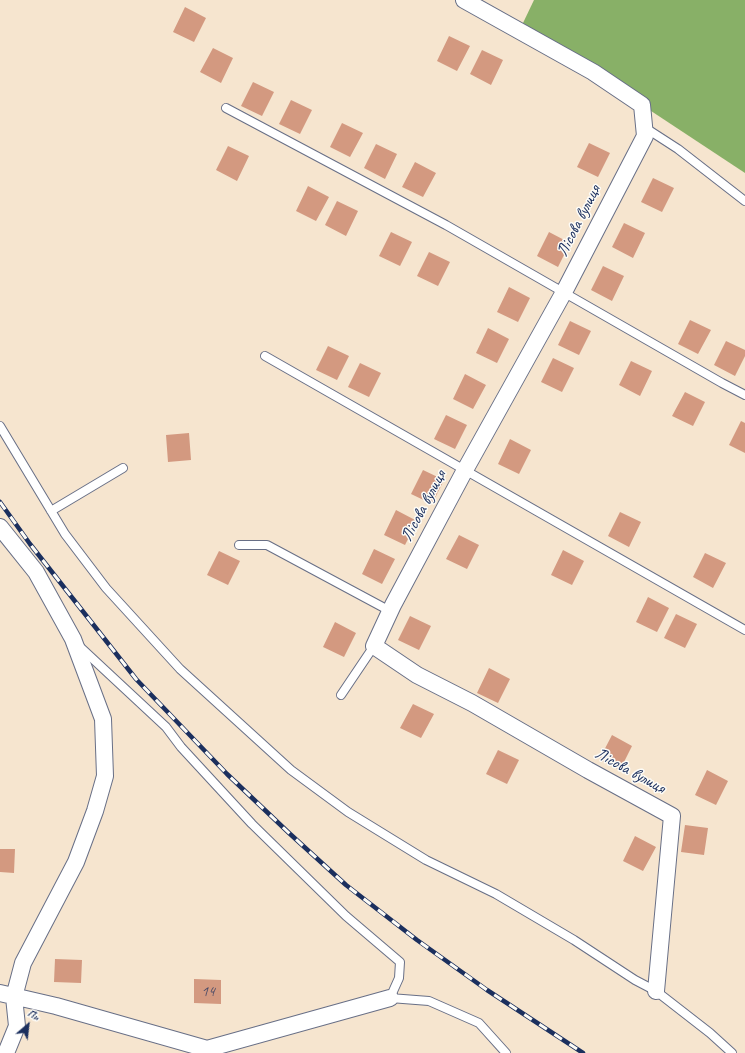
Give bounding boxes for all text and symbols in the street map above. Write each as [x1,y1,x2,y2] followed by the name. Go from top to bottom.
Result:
[552,182,606,260] street label: Лісова вулиця
[397,467,451,545] street label: Лісова вулиця
[591,743,669,799] street label: Лісова вулиця
[201,983,215,1001] house number: 14
[8,1005,48,1045] north arrow
[25,1006,42,1023] text: Пн

